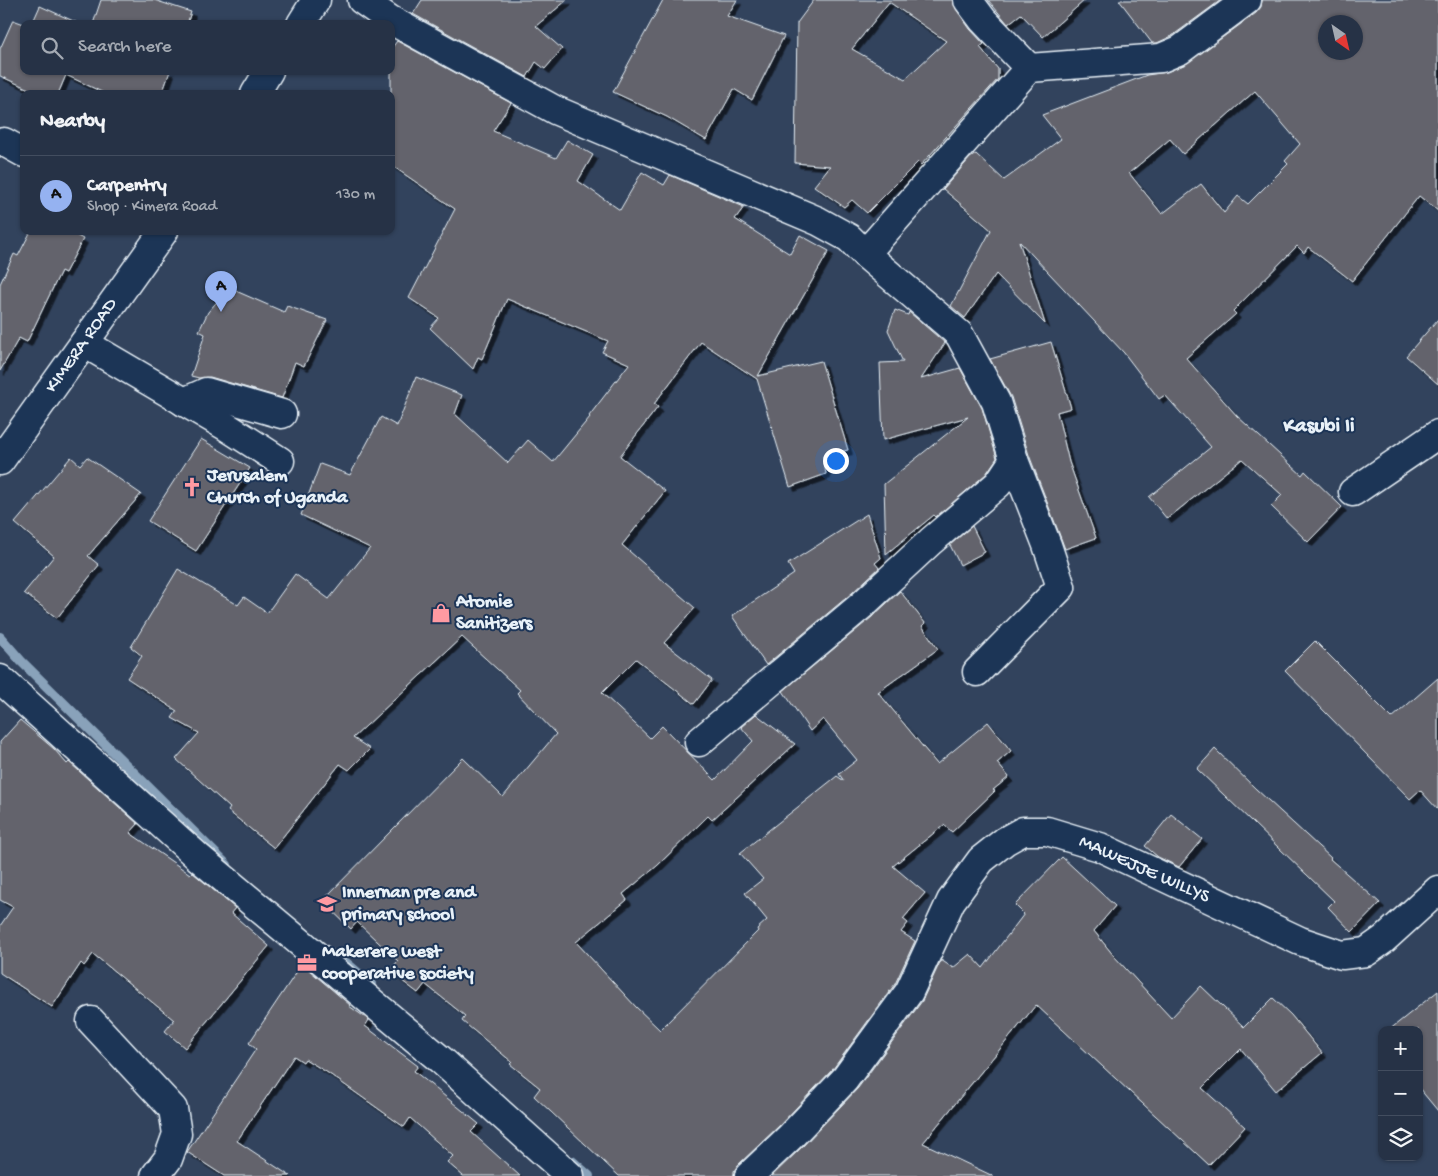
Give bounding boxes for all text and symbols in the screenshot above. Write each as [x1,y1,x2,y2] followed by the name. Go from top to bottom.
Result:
[1318,15,1363,60] north arrow
[20,20,395,75] search box
[38,34,66,62] icon: search
[78,36,172,59] text: Search here
[40,110,105,135] text: Nearby
[87,175,167,198] text: Carpentry
[51,186,61,205] text: A
[336,186,375,205] text: 130 m
[87,198,217,217] text: Shop · Kimera Road
[205,271,237,312] pin: A
[41,294,124,398] street label: KIMERA ROAD
[1282,415,1355,440] district label: Kasubi Ii
[823,448,849,474] your location
[206,465,349,510] place label: Jerusalem Church of Uganda
[181,476,203,498] church icon: Jerusalem Church of Uganda
[455,591,533,636] place label: Atomie Sanitizers
[430,602,452,624] shop icon: Atomie Sanitizers
[1075,831,1213,909] street label: MAWEJJE WILLYS
[341,882,477,927] place label: Innernan pre and primary school
[316,893,338,915] school or university icon: Innernan pre and primary school
[322,941,474,986] place label: Makerere west cooperative society
[296,952,318,974] office icon: Makerere west cooperative society
[1378,1026,1423,1161] map controls
[1378,1026,1423,1071] button: +
[1378,1071,1423,1116] button: −
[1378,1116,1423,1161] button: layers

